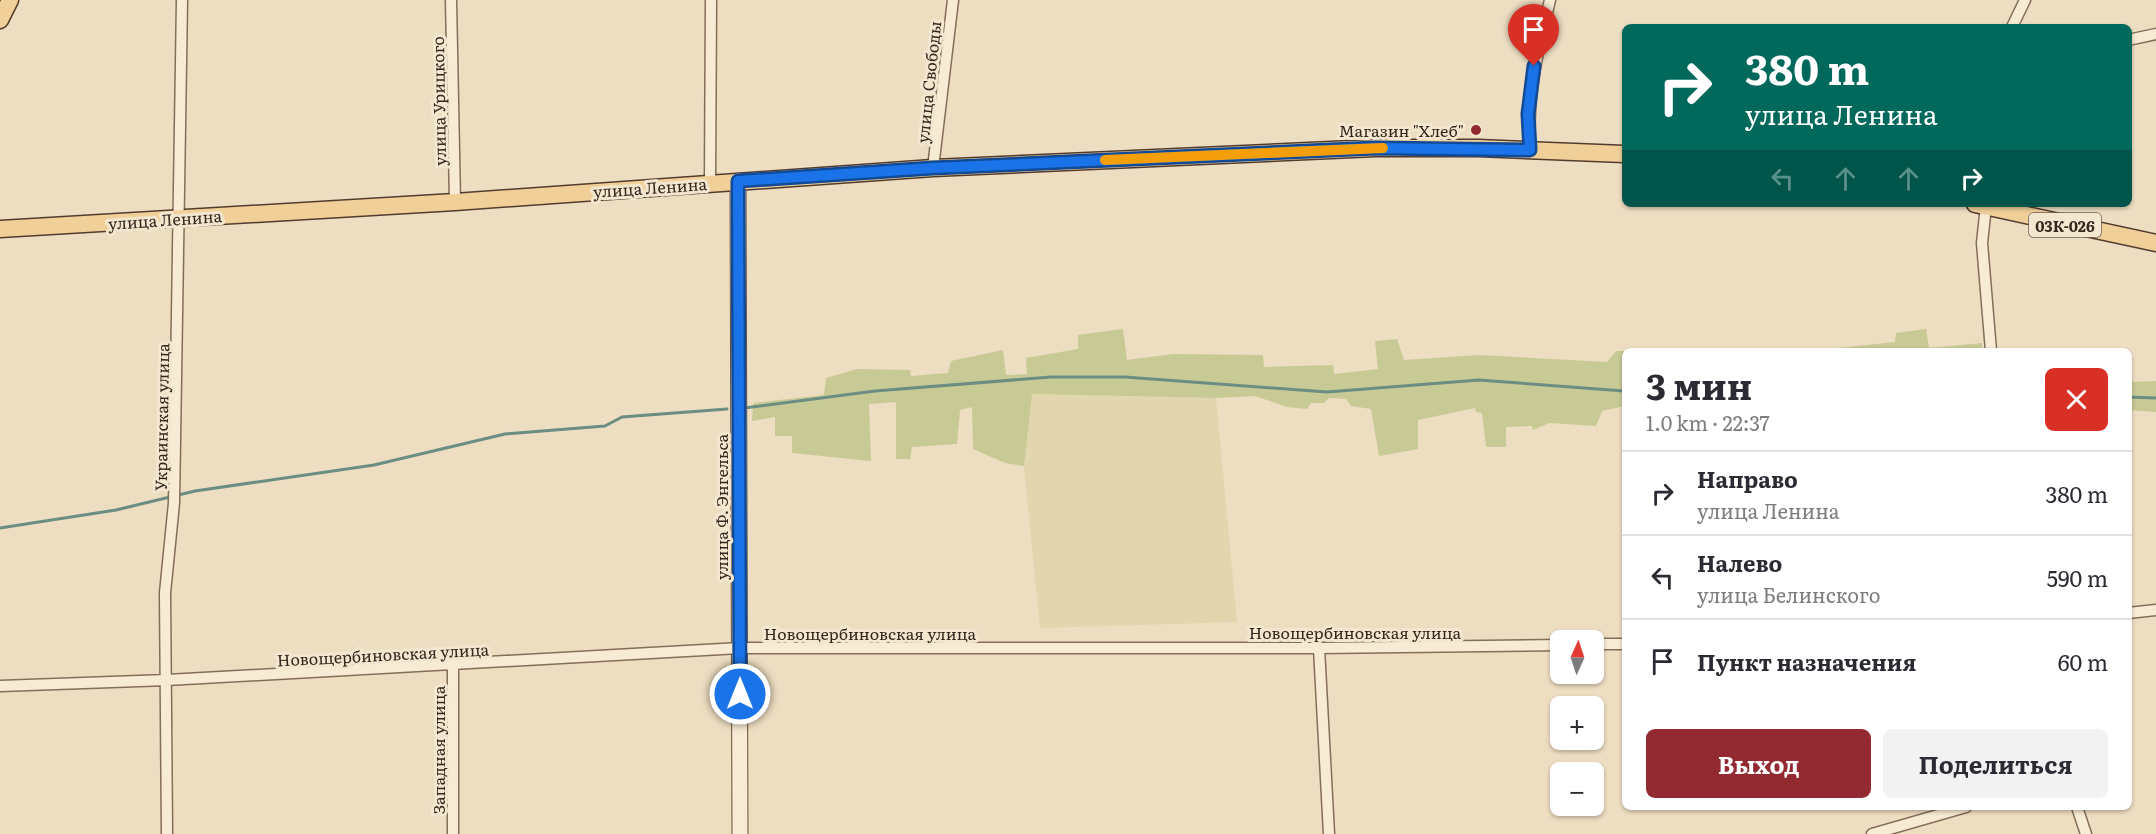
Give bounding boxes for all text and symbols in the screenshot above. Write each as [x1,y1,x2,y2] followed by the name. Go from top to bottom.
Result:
[1508,4,1559,66] pin
[1517,13,1550,46] icon: arrive
[910,20,946,144] street label: улица Свободы
[425,36,451,166] street label: улица Урицкого
[1745,36,1869,98] text: 380 m
[1646,48,1724,126] icon: right
[1745,93,1938,133] text: улица Ленина
[1339,118,1464,142] place label: Магазин "Хлеб"
[1469,123,1483,137] marker: Магазин "Хлеб"
[1766,162,1799,195] icon: left
[1829,162,1862,195] icon: ahead
[1892,162,1925,195] icon: ahead
[1955,162,1988,195] icon: right
[592,171,708,203] street label: улица Ленина
[107,203,223,235] street label: улица Ленина
[2029,213,2101,237] road number: 03К-026
[148,343,174,491] street label: Украинская улица
[1646,358,1752,411] text: 3 мин
[2045,368,2108,431] button: close
[1646,407,1770,437] text: 1.0 km · 22:37
[709,434,733,580] street label: улица Ф. Энгельса
[1697,462,1798,495] text: Направо
[1646,477,1679,510] icon: right
[2045,477,2108,510] text: 380 m
[1697,495,1840,525] text: улица Ленина
[1697,546,1782,579] text: Налево
[1646,561,1679,594] icon: left
[2047,561,2108,594] text: 590 m
[1697,579,1881,609] text: улица Белинского
[1249,620,1462,644] street label: Новощербиновская улица
[764,621,977,645] street label: Новощербиновская улица
[1550,630,1604,684] north arrow
[1550,630,1604,816] map controls
[276,636,490,672] street label: Новощербиновская улица
[1646,645,1679,678] icon: arrive
[1697,645,1916,678] text: Пункт назначения
[2058,645,2108,678] text: 60 m
[708,662,772,726] position arrow
[426,685,450,814] street label: Западная улица
[1550,696,1604,750] button: +
[1646,729,1871,798] button: Выход
[1883,729,2108,798] button: Поделиться
[1550,762,1604,816] button: −

